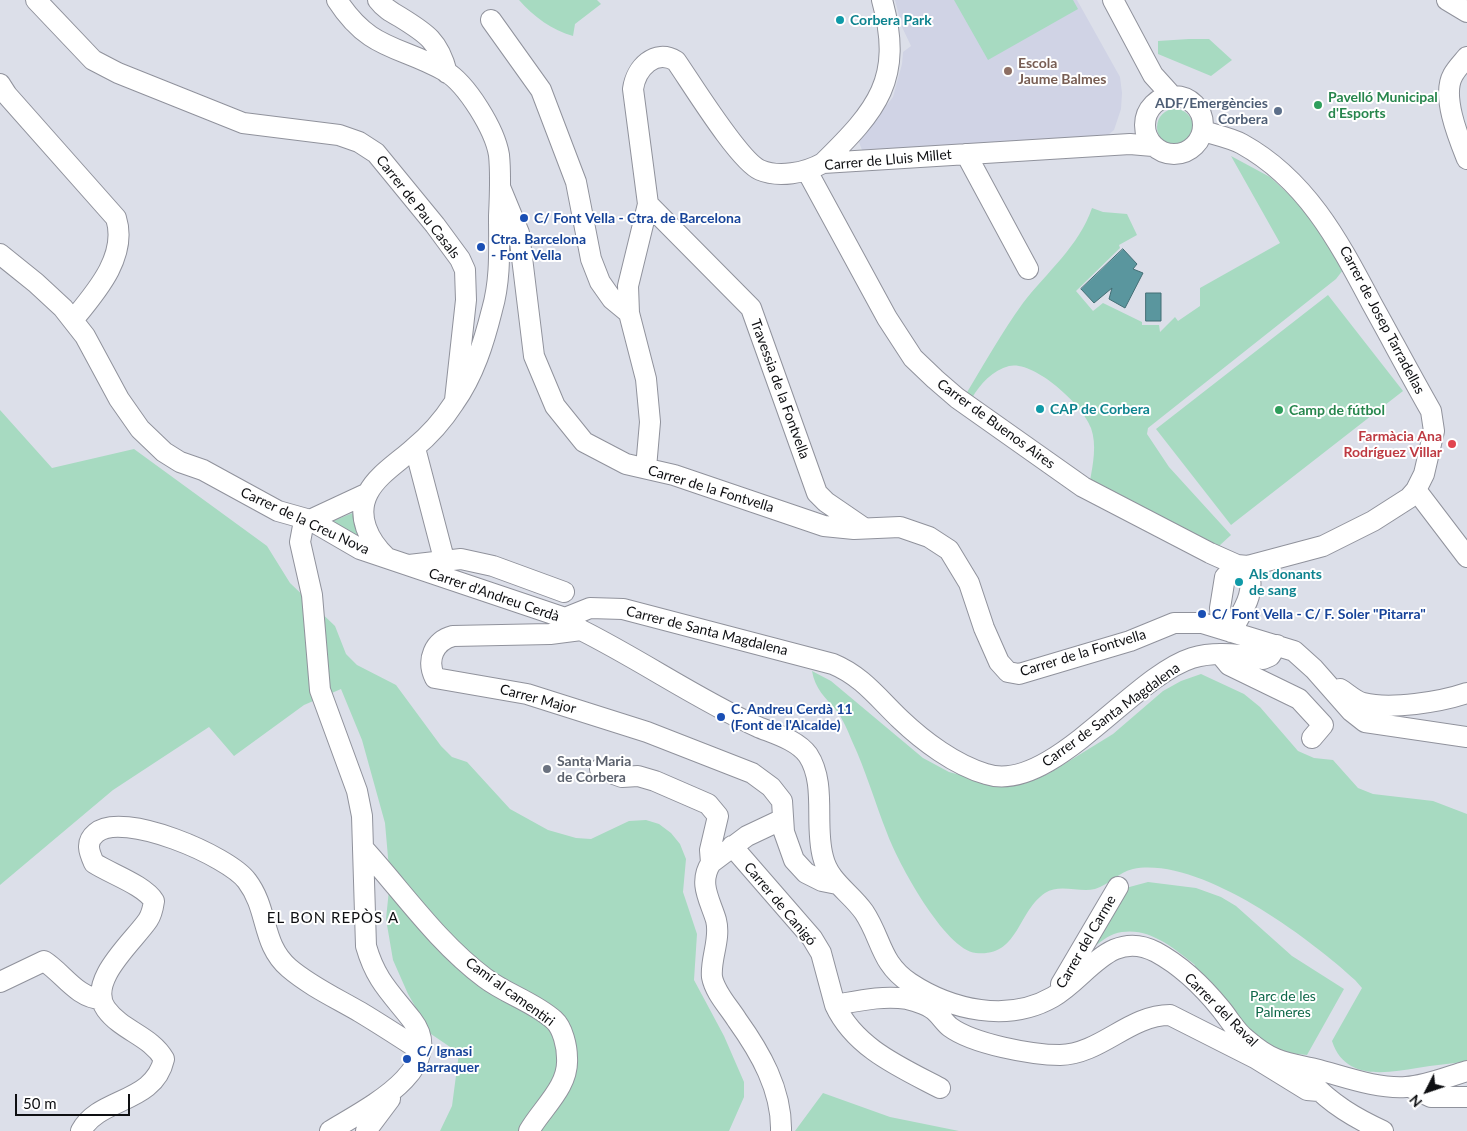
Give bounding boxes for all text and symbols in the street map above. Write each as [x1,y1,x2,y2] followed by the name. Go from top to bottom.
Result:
[850,12,932,28] place label: Corbera Park
[834,14,846,26] marker: Corbera Park
[1018,55,1106,88] place label: Escola Jaume Balmes
[1002,65,1014,77] marker: Escola Jaume Balmes
[1328,89,1438,121] place label: Pavelló Municipal d'Esports
[1155,95,1268,128] place label: ADF/Emergències Corbera
[1312,99,1324,111] marker: Pavelló Municipal d'Esports
[1272,105,1284,117] marker: ADF/Emergències Corbera
[824,146,952,174] street label: Carrer de Lluis Millet
[372,152,464,262] street label: Carrer de Pau Casals
[534,210,741,226] place label: C/ Font Vella - Ctra. de Barcelona
[518,212,530,224] marker: C/ Font Vella - Ctra. de Barcelona
[491,231,586,264] place label: Ctra. Barcelona - Font Vella
[475,241,487,253] marker: Ctra. Barcelona - Font Vella
[1336,243,1428,397] street label: Carrer de Josep Tarradellas
[747,317,813,461] street label: Travessia de la Fontvella
[934,376,1058,472] street label: Carrer de Buenos Aires
[1050,401,1150,417] place label: CAP de Corbera
[1289,402,1385,418] place label: Camp de fútbol
[1034,403,1046,415] marker: CAP de Corbera
[1273,404,1285,416] marker: Camp de fútbol
[1344,428,1442,461] place label: Farmàcia Ana Rodríguez Villar
[1446,438,1458,450] marker: Farmàcia Ana Rodríguez Villar
[646,462,776,516] street label: Carrer de la Fontvella
[238,484,372,558] street label: Carrer de la Creu Nova
[426,565,562,625] street label: Carrer d'Andreu Cerdà
[1249,566,1322,598] place label: Als donants de sang
[1233,576,1245,588] marker: Als donants de sang
[624,603,790,659] street label: Carrer de Santa Magdalena
[1212,606,1426,622] place label: C/ Font Vella - C/ F. Soler "Pitarra"
[1196,608,1208,620] marker: C/ Font Vella - C/ F. Soler "Pitarra"
[1018,626,1148,680] street label: Carrer de la Fontvella
[1039,659,1183,771] street label: Carrer de Santa Magdalena
[498,681,578,717] street label: Carrer Major
[731,701,853,734] place label: C. Andreu Cerdà 11 (Font de l'Alcalde)
[715,711,727,723] marker: C. Andreu Cerdà 11 (Font de l'Alcalde)
[557,753,631,786] place label: Santa Maria de Corbera
[541,763,553,775] marker: Santa Maria de Corbera
[740,859,820,949] street label: Carrer de Canigó
[1053,892,1119,992] street label: Carrer del Carme
[265,909,401,927] district label: EL BON REPÒS A
[462,954,558,1030] street label: Camí al camentiri
[1181,970,1261,1050] street label: Carrer del Raval
[1250,988,1316,1020] park label: Parc de les Palmeres
[417,1043,479,1076] place label: C/ Ignasi Barraquer
[401,1053,413,1065] marker: C/ Ignasi Barraquer
[1402,1066,1452,1116] north arrow
[18,1084,132,1116] scale bar
[1405,1092,1425,1111] text: N
[23,1094,57,1112] text: 50 m

